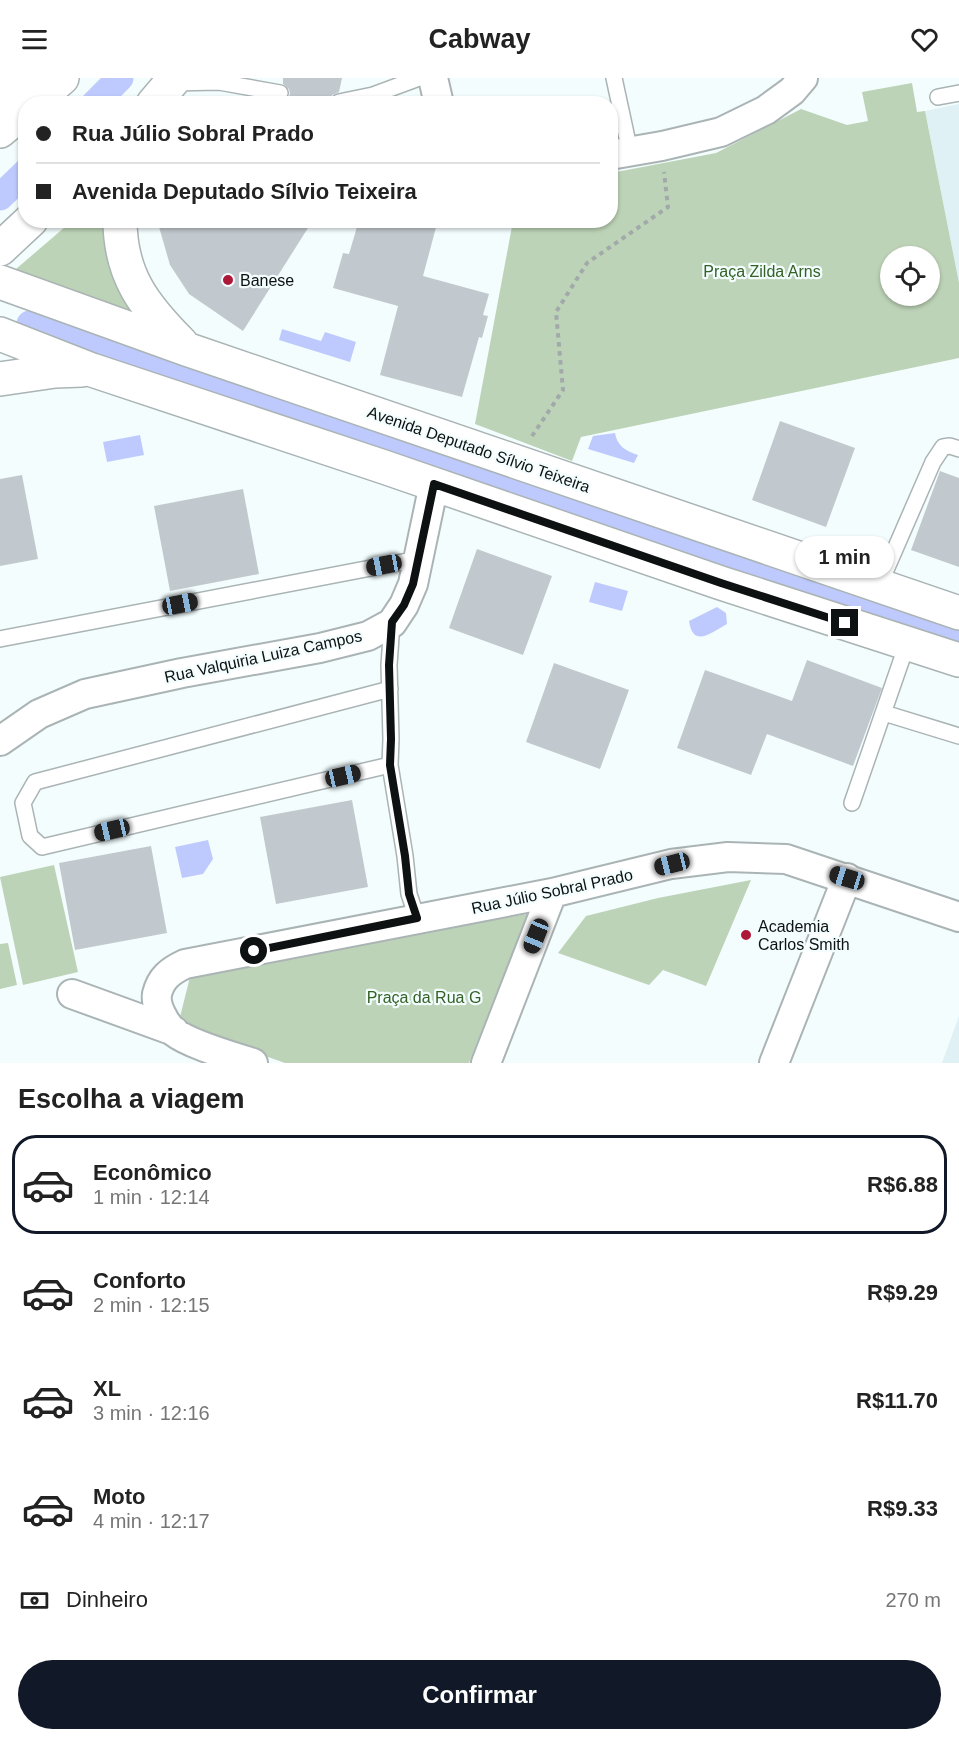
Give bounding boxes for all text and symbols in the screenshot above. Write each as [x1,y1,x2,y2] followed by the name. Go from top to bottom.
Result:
[18,23,51,56] icon: menu
[908,23,941,56] icon: heart
[428,24,531,54] text: Cabway
[72,121,314,146] text: Rua Júlio Sobral Prado
[72,179,417,204] text: Avenida Deputado Sílvio Teixeira
[880,246,940,306] map controls
[880,246,940,306] button: locate
[703,263,821,280] park label: Praça Zilda Arns
[240,272,294,289] place label: Banese
[221,273,235,287] marker: Banese
[365,403,592,496] street label: Avenida Deputado Sílvio Teixeira
[796,536,894,578] callout: 1 min
[818,546,871,568] text: 1 min
[365,553,403,577] car
[161,592,199,616] car
[831,609,858,636] route end
[163,627,363,686] street label: Rua Valquiria Luiza Campos
[323,763,363,789] car
[92,817,132,843] car
[652,851,692,877] car
[827,864,867,892] car
[470,866,634,917] street label: Rua Júlio Sobral Prado
[521,916,551,956] car
[758,918,850,953] place label: Academia Carlos Smith
[739,928,753,942] marker: Academia Carlos Smith
[240,937,267,964] route start
[367,989,481,1006] park label: Praça da Rua G
[18,1084,245,1114] text: Escolha a viagem
[21,1158,75,1212] icon: car
[93,1160,212,1185] text: Econômico
[867,1172,938,1197] text: R$6.88
[93,1186,210,1208] text: 1 min · 12:14
[21,1266,75,1320] icon: car
[93,1268,186,1293] text: Conforto
[867,1280,938,1305] text: R$9.29
[93,1294,210,1316] text: 2 min · 12:15
[21,1374,75,1428] icon: car
[93,1376,121,1401] text: XL
[856,1388,938,1413] text: R$11.70
[93,1402,210,1424] text: 3 min · 12:16
[21,1482,75,1536] icon: car
[93,1484,146,1509] text: Moto
[867,1496,938,1521] text: R$9.33
[93,1510,210,1532] text: 4 min · 12:17
[18,1584,51,1617] icon: cash
[66,1587,148,1612] text: Dinheiro
[885,1589,941,1611] text: 270 m
[18,1660,941,1729] button: Confirmar

